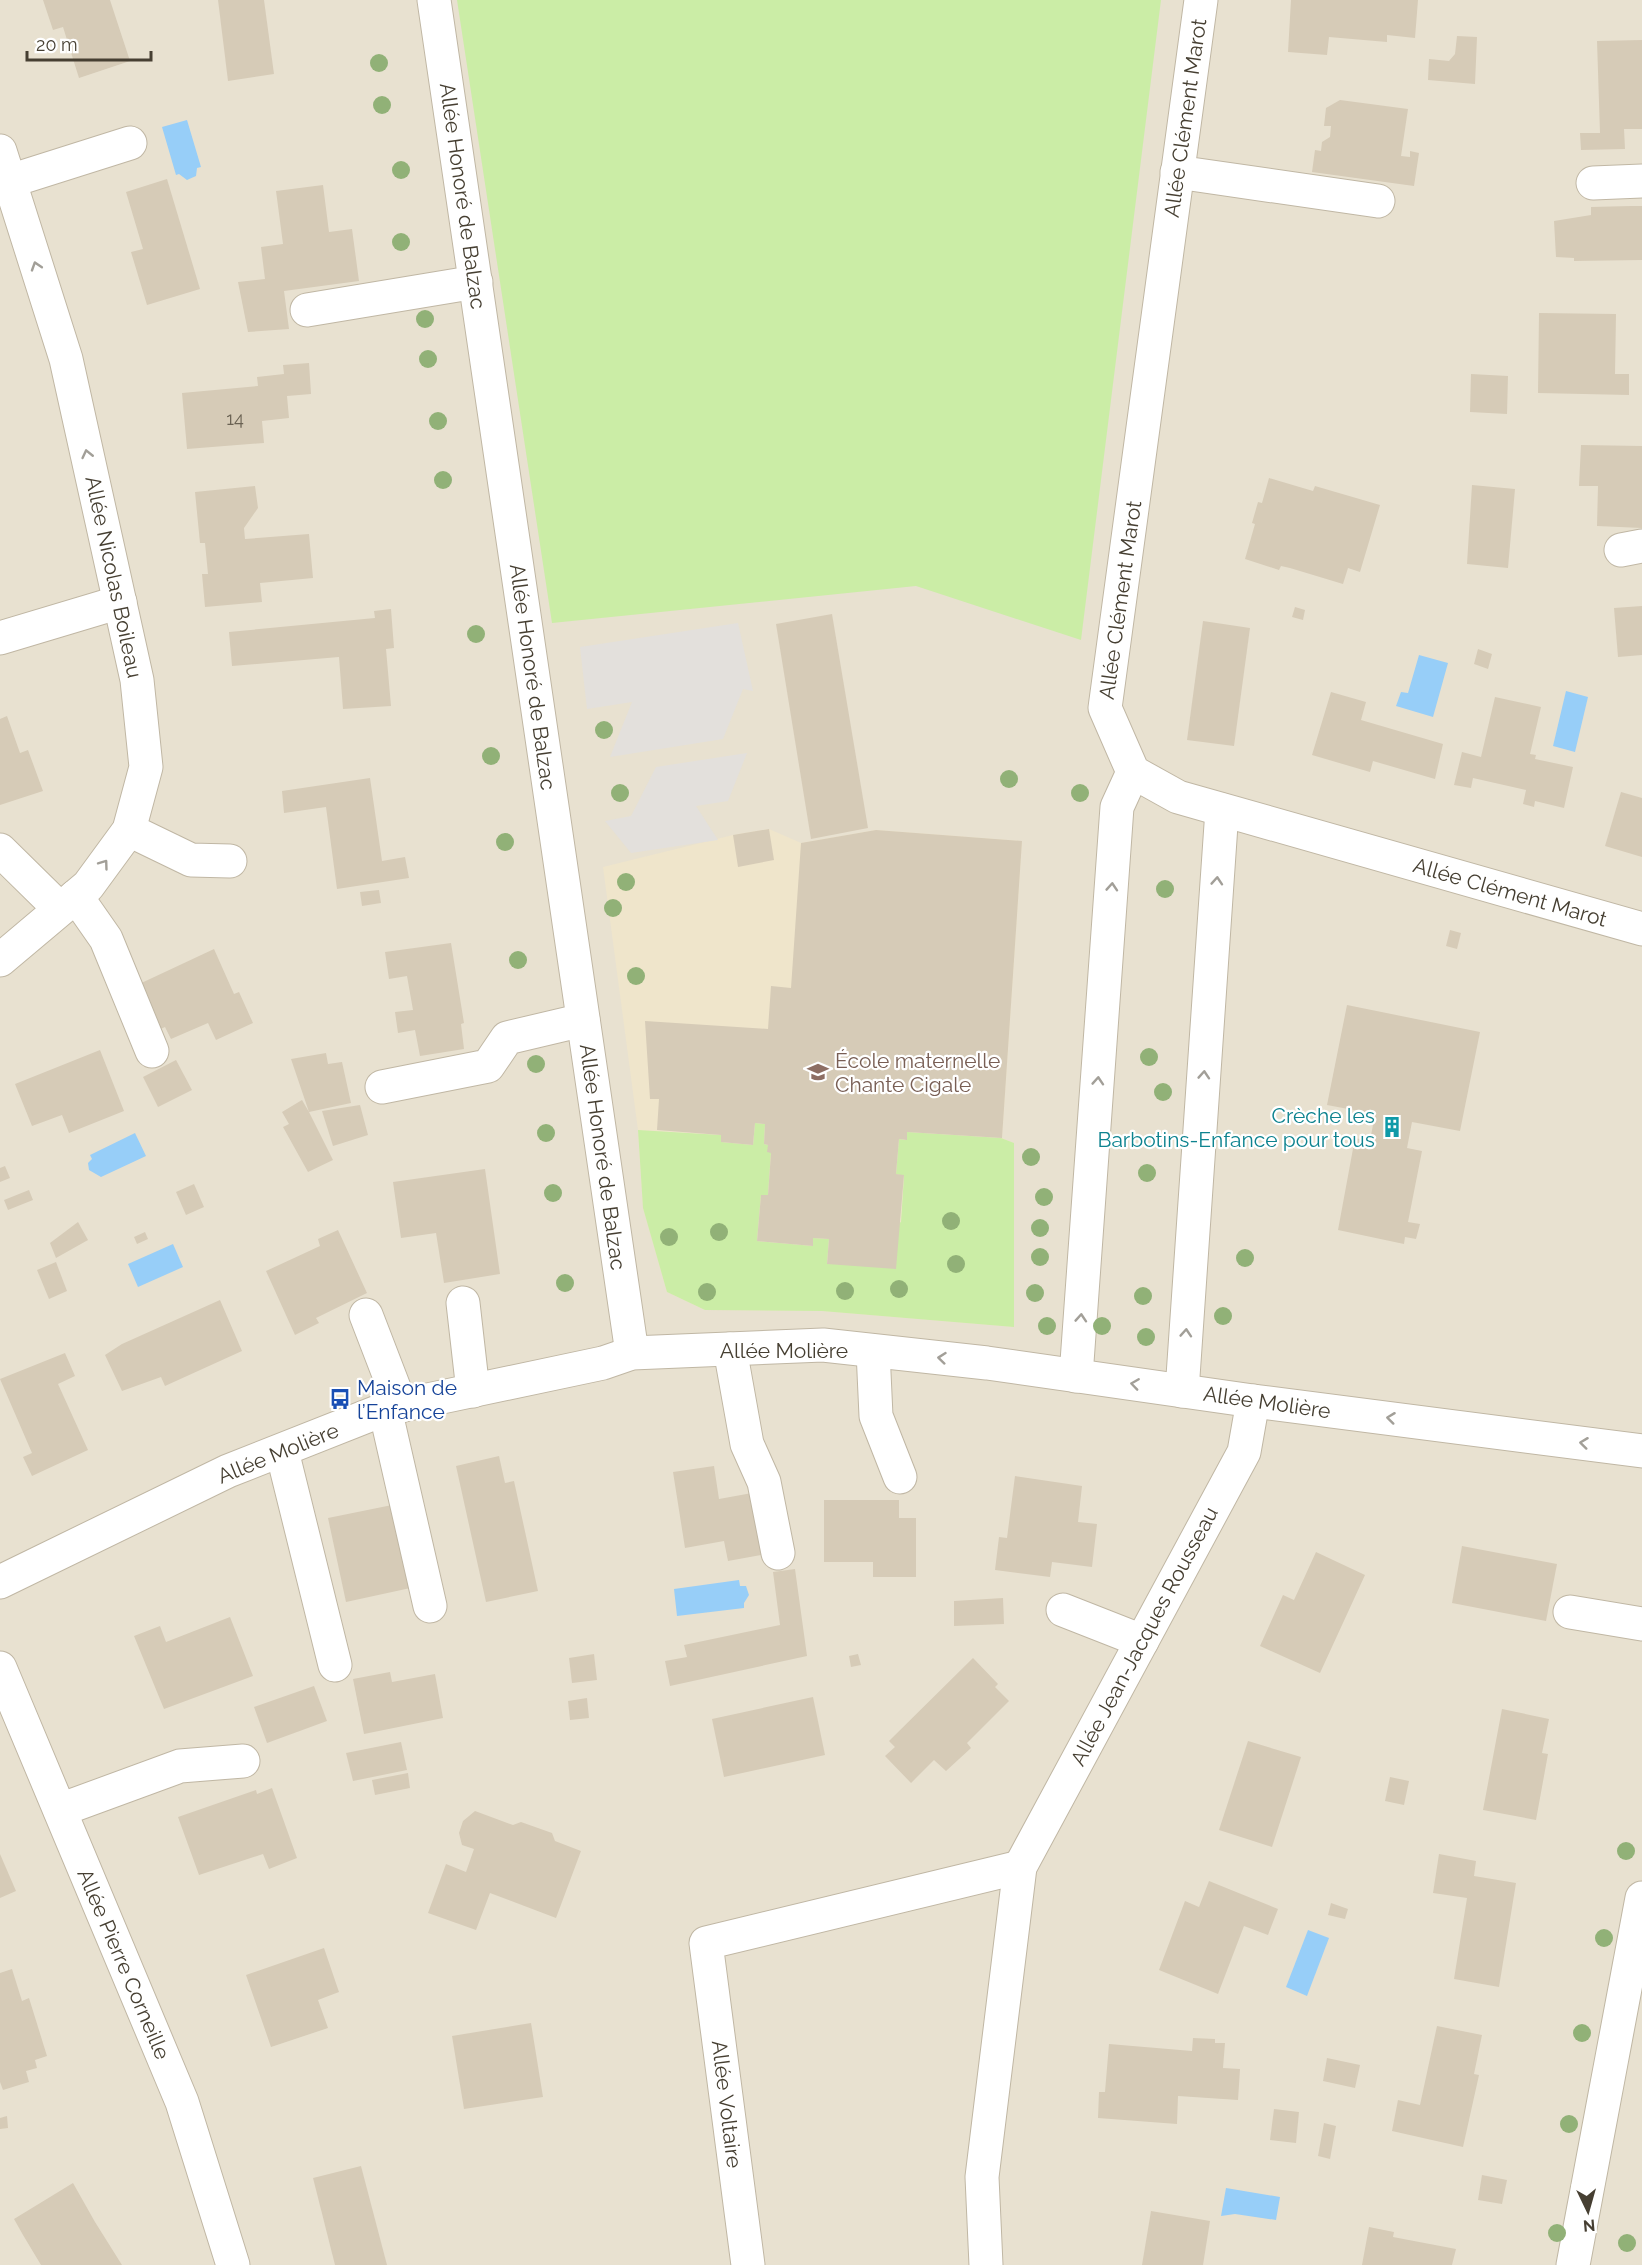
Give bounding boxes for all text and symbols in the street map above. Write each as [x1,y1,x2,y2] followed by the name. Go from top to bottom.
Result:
[1159,17,1211,219] street label: Allée Clément Marot
[27,24,152,62] scale bar
[36,34,78,55] text: 20 m
[435,81,491,311] street label: Allée Honoré de Balzac
[31,261,44,272] one-way arrow
[226,408,244,429] house number: 14
[82,449,95,459] one-way arrow
[80,474,148,680] street label: Allée Nicolas Boileau
[1094,499,1146,701] street label: Allée Clément Marot
[505,562,561,792] street label: Allée Honoré de Balzac
[1410,852,1610,932] street label: Allée Clément Marot
[97,859,108,870] one-way arrow
[1210,876,1223,885] one-way arrow
[1105,882,1118,891] one-way arrow
[575,1042,631,1272] street label: Allée Honoré de Balzac
[835,1048,1000,1097] place label: École maternelle Chante Cigale
[806,1060,830,1084] school or university icon: École maternelle Chante Cigale
[1197,1071,1210,1080] one-way arrow
[1091,1077,1104,1086] one-way arrow
[1097,1103,1375,1152] place label: Crèche les Barbotins-Enfance pour tous
[1380,1115,1404,1139] building icon: Crèche les Barbotins-Enfance pour tous
[1074,1313,1087,1322] one-way arrow
[1180,1328,1193,1337] one-way arrow
[720,1338,848,1363] street label: Allée Molière
[937,1352,946,1365] one-way arrow
[357,1375,457,1424] place label: Maison de l’Enfance
[1130,1379,1139,1391] one-way arrow
[1202,1381,1332,1423] street label: Allée Molière
[328,1387,352,1411] bus stop icon: Maison de l’Enfance
[1386,1413,1395,1425] one-way arrow
[214,1417,342,1489] street label: Allée Molière
[1579,1437,1589,1450] one-way arrow
[1065,1502,1223,1770] street label: Allée Jean-Jacques Rousseau
[72,1865,176,2063] street label: Allée Pierre Corneille
[707,2039,747,2169] street label: Allée Voltaire
[1558,2181,1618,2241] north arrow
[1582,2215,1596,2235] text: N

